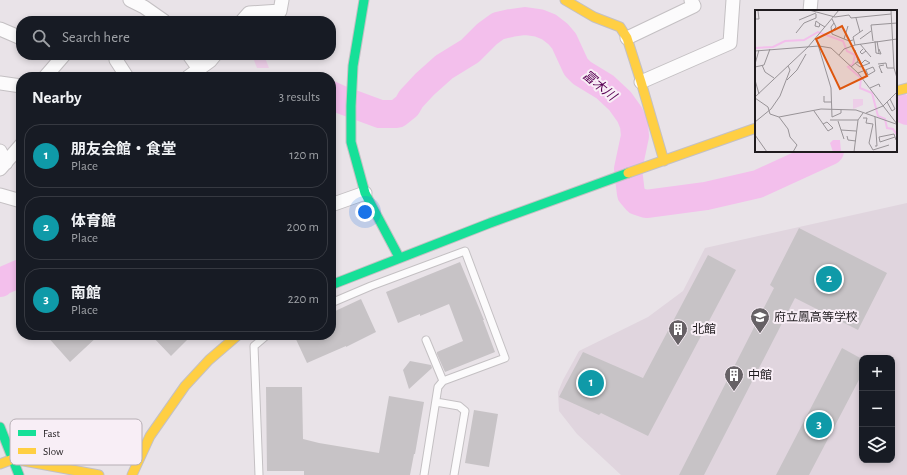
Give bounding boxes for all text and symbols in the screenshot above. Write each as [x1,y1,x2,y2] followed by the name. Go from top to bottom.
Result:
[755,10,897,152] inset map
[16,16,336,60] search box
[30,27,52,49] icon: search
[62,30,130,45] text: Search here
[580,68,620,105] water label: 富木川
[32,89,82,106] text: Nearby
[279,91,320,104] text: 3 results
[71,142,176,157] text: 朋友会館・食堂
[44,149,48,162] text: 1
[289,149,319,162] text: 120 m
[71,160,98,173] text: Place
[355,202,375,222] your location
[71,214,116,229] text: 体育館
[43,221,49,234] text: 2
[287,221,319,234] text: 200 m
[71,232,98,245] text: Place
[816,264,842,294] pin: 2
[71,286,101,301] text: 南館
[43,293,49,306] text: 3
[288,293,319,306] text: 220 m
[71,304,98,317] text: Place
[749,306,771,334] school or university icon: 府立鳳高等学校
[774,310,858,323] place label: 府立鳳高等学校
[667,318,689,346] building icon: 北館
[692,323,716,335] place label: 北館
[859,355,895,463] map controls
[859,355,895,391] button: +
[723,364,745,392] building icon: 中館
[578,368,604,398] pin: 1
[748,369,772,381] place label: 中館
[859,391,895,427] button: −
[806,410,832,440] pin: 3
[10,419,142,465] legend
[859,427,895,463] button: layers
[43,428,61,439] text: Fast
[43,446,64,457] text: Slow

